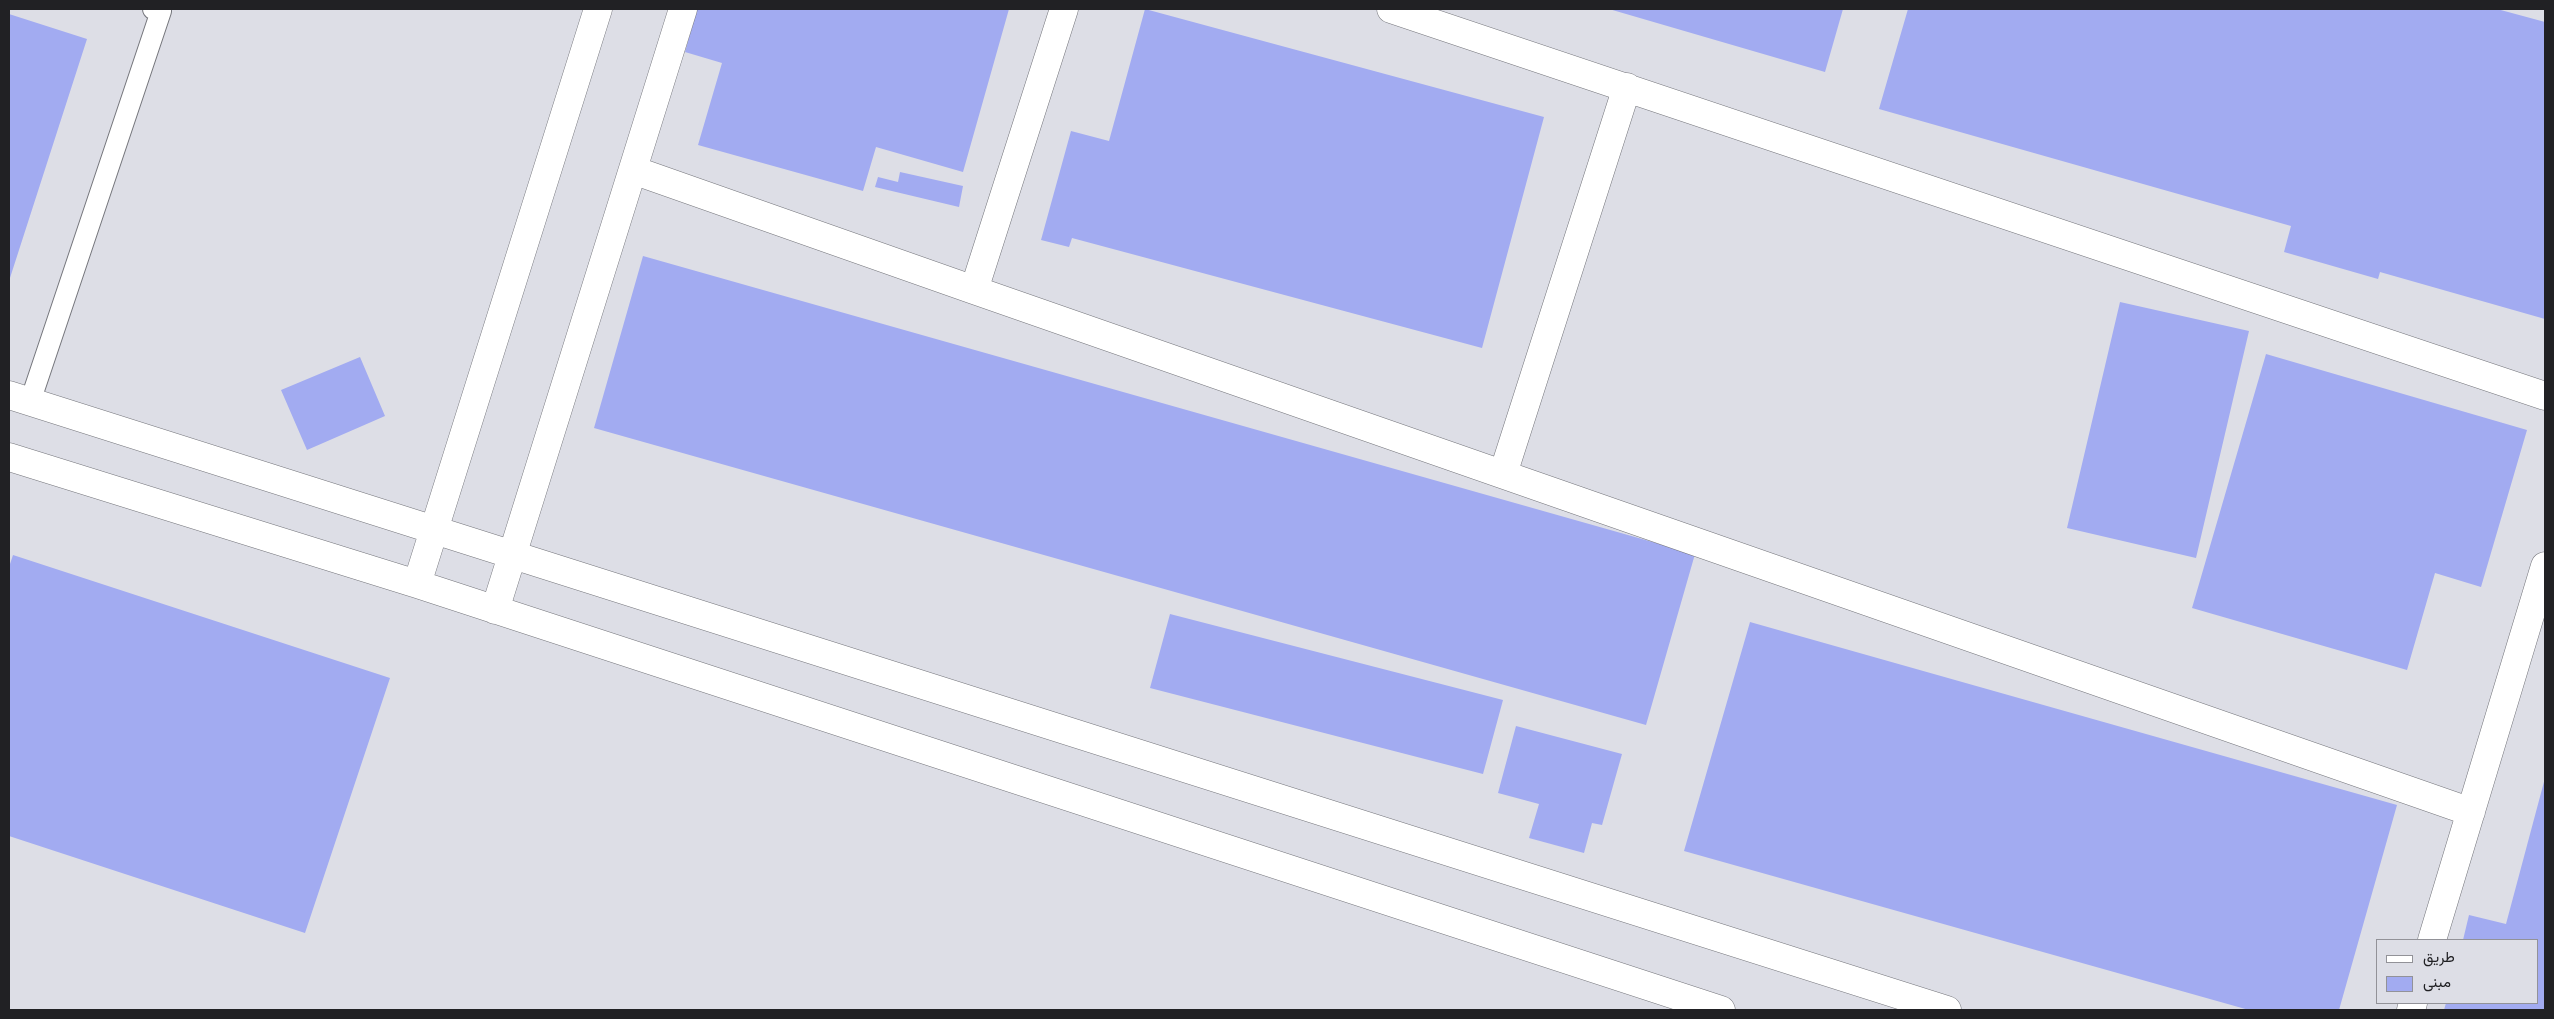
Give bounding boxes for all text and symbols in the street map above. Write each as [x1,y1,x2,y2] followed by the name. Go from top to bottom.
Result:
[2376,939,2539,1004] legend
[2423,948,2455,966] text: طريق
[2423,973,2451,991] text: مبنى

